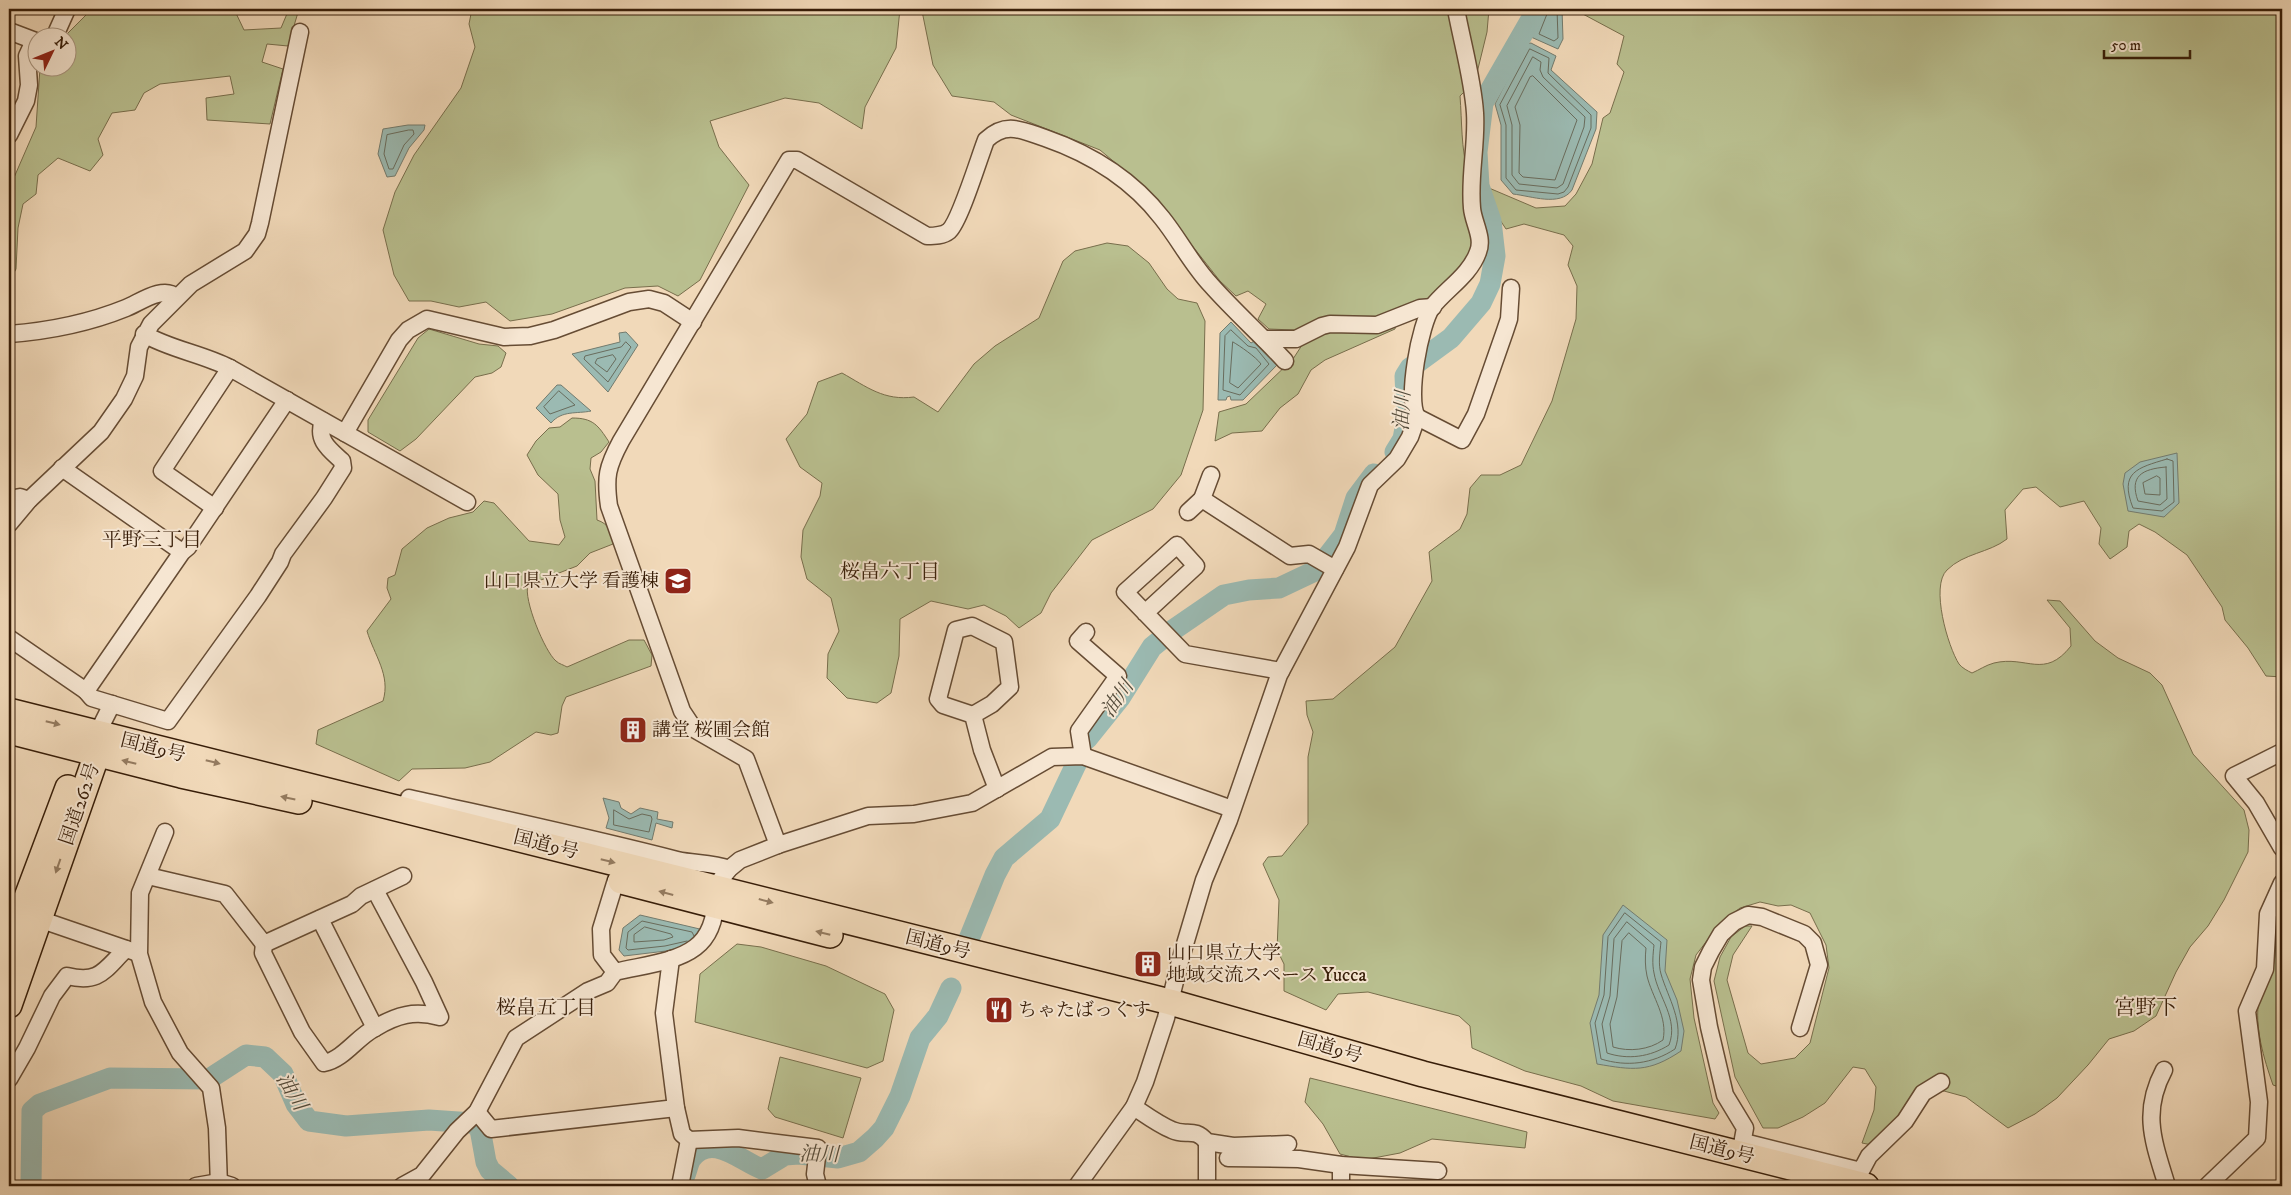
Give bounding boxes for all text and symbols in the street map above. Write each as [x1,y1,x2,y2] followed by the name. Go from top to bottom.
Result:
[28,28,78,78] north arrow
[2104,28,2190,60] scale bar
[50,33,72,55] text: N
[2111,36,2141,55] text: 50 m
[1389,388,1417,432] water label: 油川
[102,528,202,553] district label: 平野三丁目
[840,560,940,585] district label: 桜畠六丁目
[663,566,693,596] school or university icon: 山口県立大学 看護棟
[484,570,659,593] place label: 山口県立大学 看護棟
[1096,674,1141,723] water label: 油川
[618,715,648,745] building icon: 講堂 桜圃会館
[46,719,61,727] one-way arrow
[652,719,770,742] place label: 講堂 桜圃会館
[118,729,188,767] street label: 国道9号
[122,758,137,766] one-way arrow
[205,759,220,767] one-way arrow
[55,760,105,848] street label: 国道262号
[279,794,295,802] one-way arrow
[511,826,581,864] street label: 国道9号
[601,857,616,865] one-way arrow
[54,859,61,874] one-way arrow
[658,889,673,897] one-way arrow
[758,897,773,905] one-way arrow
[903,926,973,964] street label: 国道9号
[816,929,831,937] one-way arrow
[1167,942,1367,987] place label: 山口県立大学 地域交流スペース Yucca
[1133,949,1163,979] building icon: 山口県立大学 地域交流スペース Yucca
[984,995,1014,1025] restaurant icon: ちゃたばっくす
[2115,995,2178,1021] district label: 宮野下
[496,996,596,1021] district label: 桜畠五丁目
[1018,999,1151,1022] place label: ちゃたばっくす
[1295,1028,1365,1068] street label: 国道9号
[270,1068,313,1117] water label: 油川
[1687,1131,1757,1169] street label: 国道9号
[799,1142,841,1168] water label: 油川

